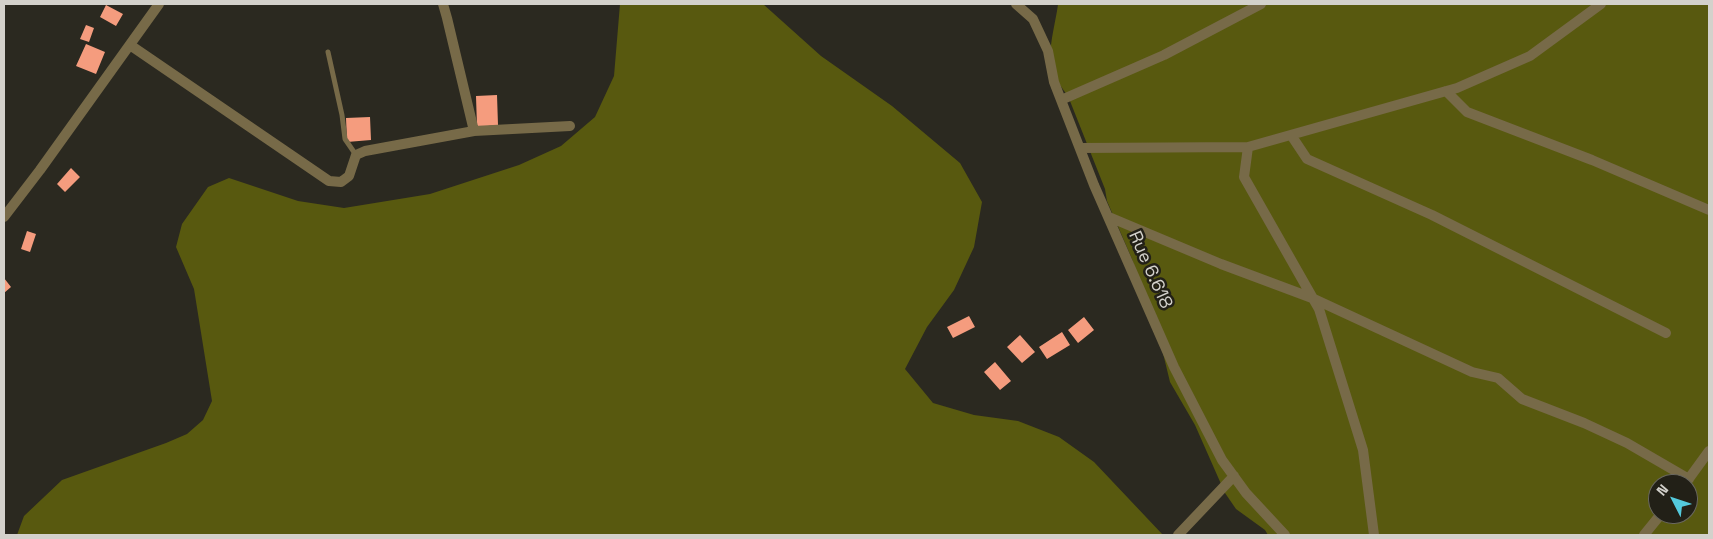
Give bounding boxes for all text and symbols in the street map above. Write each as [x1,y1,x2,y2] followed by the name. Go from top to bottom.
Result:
[1123,228,1177,312] street label: Rue 6.618
[1648,474,1698,524] north arrow
[1653,480,1672,499] text: N

